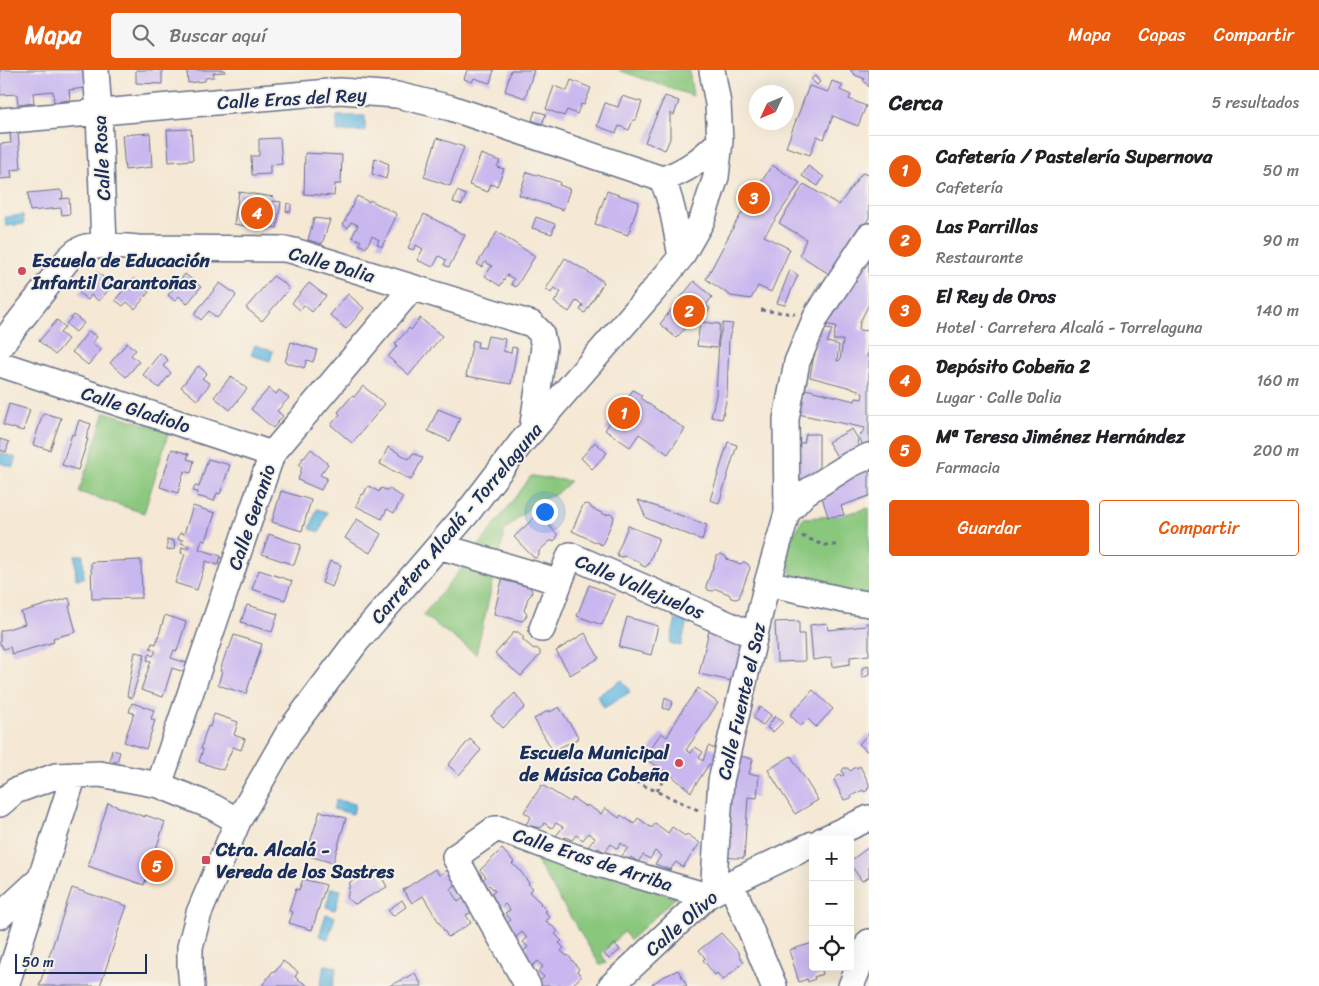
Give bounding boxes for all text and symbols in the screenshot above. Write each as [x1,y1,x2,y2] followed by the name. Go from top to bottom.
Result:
[111,13,461,58] search box
[25,14,81,56] text: Mapa
[169,19,266,52] text: Buscar aquí
[1068,19,1111,51] text: Mapa
[1139,19,1186,51] text: Capas
[1214,19,1294,51] text: Compartir
[129,21,157,49] icon: search
[216,78,368,119] street label: Calle Eras del Rey
[889,84,943,122] text: Cerca
[749,85,794,130] north arrow
[1212,88,1299,117] text: 5 resultados
[83,114,120,201] street label: Calle Rosa
[936,140,1212,173] text: Cafetería / Pastelería Supernova
[902,156,908,185] text: 1
[1263,156,1299,185] text: 50 m
[936,173,1003,202] text: Cafetería
[738,179,770,217] pin: 3
[241,194,273,232] pin: 4
[936,210,1038,243] text: Las Parrillas
[900,226,910,255] text: 2
[1263,226,1299,255] text: 90 m
[285,236,379,293] street label: Calle Dalia
[936,243,1023,272] text: Restaurante
[31,244,210,299] place label: Escuela de Educación Infantil Carantoñas
[16,265,28,277] marker: Escuela de Educación Infantil Carantoñas
[936,280,1056,313] text: El Rey de Oros
[673,292,705,330] pin: 2
[901,296,909,325] text: 3
[1256,296,1299,325] text: 140 m
[936,313,1202,342] text: Hotel · Carretera Alcalá - Torrelaguna
[936,350,1090,383] text: Depósito Cobeña 2
[900,366,910,395] text: 4
[1256,366,1299,395] text: 160 m
[77,376,195,443] street label: Calle Gladiolo
[936,383,1061,412] text: Lugar · Calle Dalia
[608,394,640,432] pin: 1
[362,415,551,631] street label: Carretera Alcalá - Torrelaguna
[936,420,1185,453] text: Mª Teresa Jiménez Hernández
[900,436,910,465] text: 5
[1253,436,1299,465] text: 200 m
[936,453,1000,482] text: Farmacia
[218,460,285,575] street label: Calle Geranio
[532,499,558,525] your location
[889,500,1089,556] button: Guardar
[1099,500,1299,556] button: Compartir
[570,544,710,629] street label: Calle Vallejuelos
[707,618,776,783] street label: Calle Fuente el Saz
[519,736,671,791] place label: Escuela Municipal de Música Cobeña
[673,757,685,769] marker: Escuela Municipal de Música Cobeña
[509,818,677,901] street label: Calle Eras de Arriba
[215,833,395,888] place label: Ctra. Alcalá - Vereda de los Sastres
[809,836,854,971] map controls
[809,836,854,881] button: +
[141,847,173,885] pin: 5
[200,854,212,866] marker: Ctra. Alcalá - Vereda de los Sastres
[809,881,854,926] button: −
[637,882,726,965] street label: Calle Olivo
[809,926,854,971] button: locate
[22,950,54,975] text: 50 m
[15,951,148,974] scale bar

